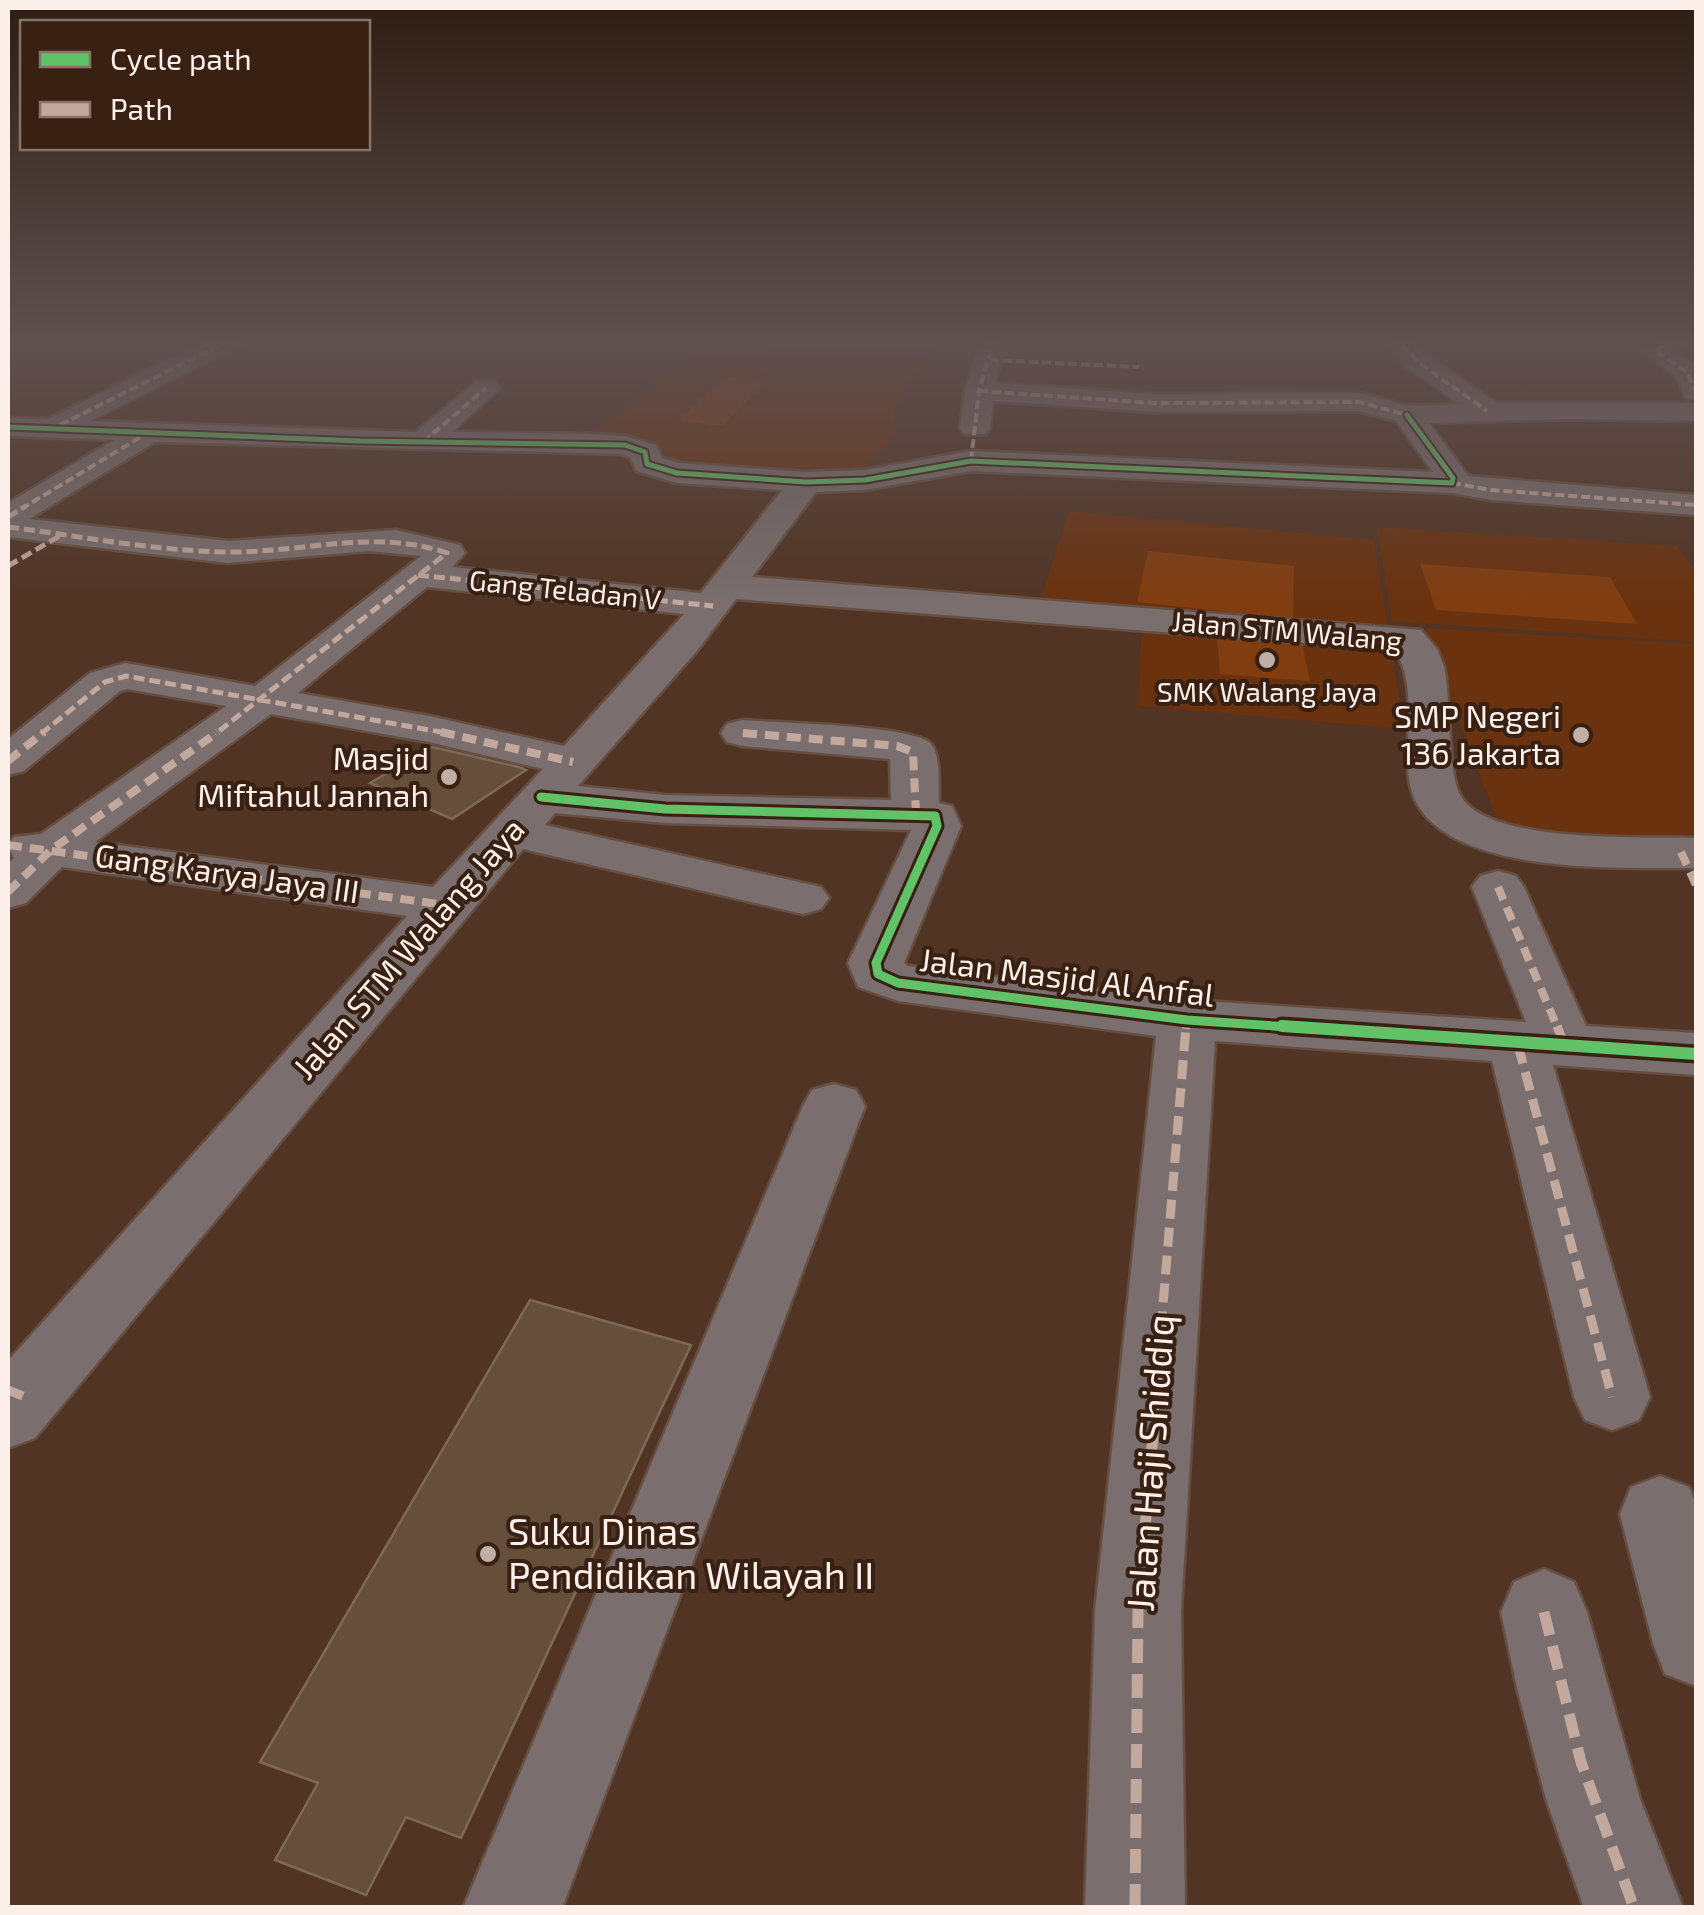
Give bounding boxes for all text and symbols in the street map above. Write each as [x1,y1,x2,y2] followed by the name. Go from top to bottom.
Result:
[20,20,370,150] legend
[110,40,252,76] text: Cycle path
[110,90,173,126] text: Path
[468,562,663,616] street label: Gang Teladan V
[1171,603,1404,657] street label: Jalan STM Walang
[1256,649,1278,671] marker: SMK Walang Jaya
[1157,674,1377,708] place label: SMK Walang Jaya
[1394,696,1561,771] place label: SMP Negeri 136 Jakarta
[1570,724,1592,746] marker: SMP Negeri 136 Jakarta
[197,738,429,813] place label: Masjid Miftahul Jannah
[438,766,460,788] marker: Masjid Miftahul Jannah
[284,810,531,1086] street label: Jalan STM Walang Jaya
[93,835,362,909] street label: Gang Karya Jaya III
[918,939,1217,1014] street label: Jalan Masjid Al Anfal
[1116,1313,1182,1613] street label: Jalan Haji Shiddiq
[508,1507,874,1597] place label: Suku Dinas Pendidikan Wilayah II
[477,1543,499,1565] marker: Suku Dinas Pendidikan Wilayah II

